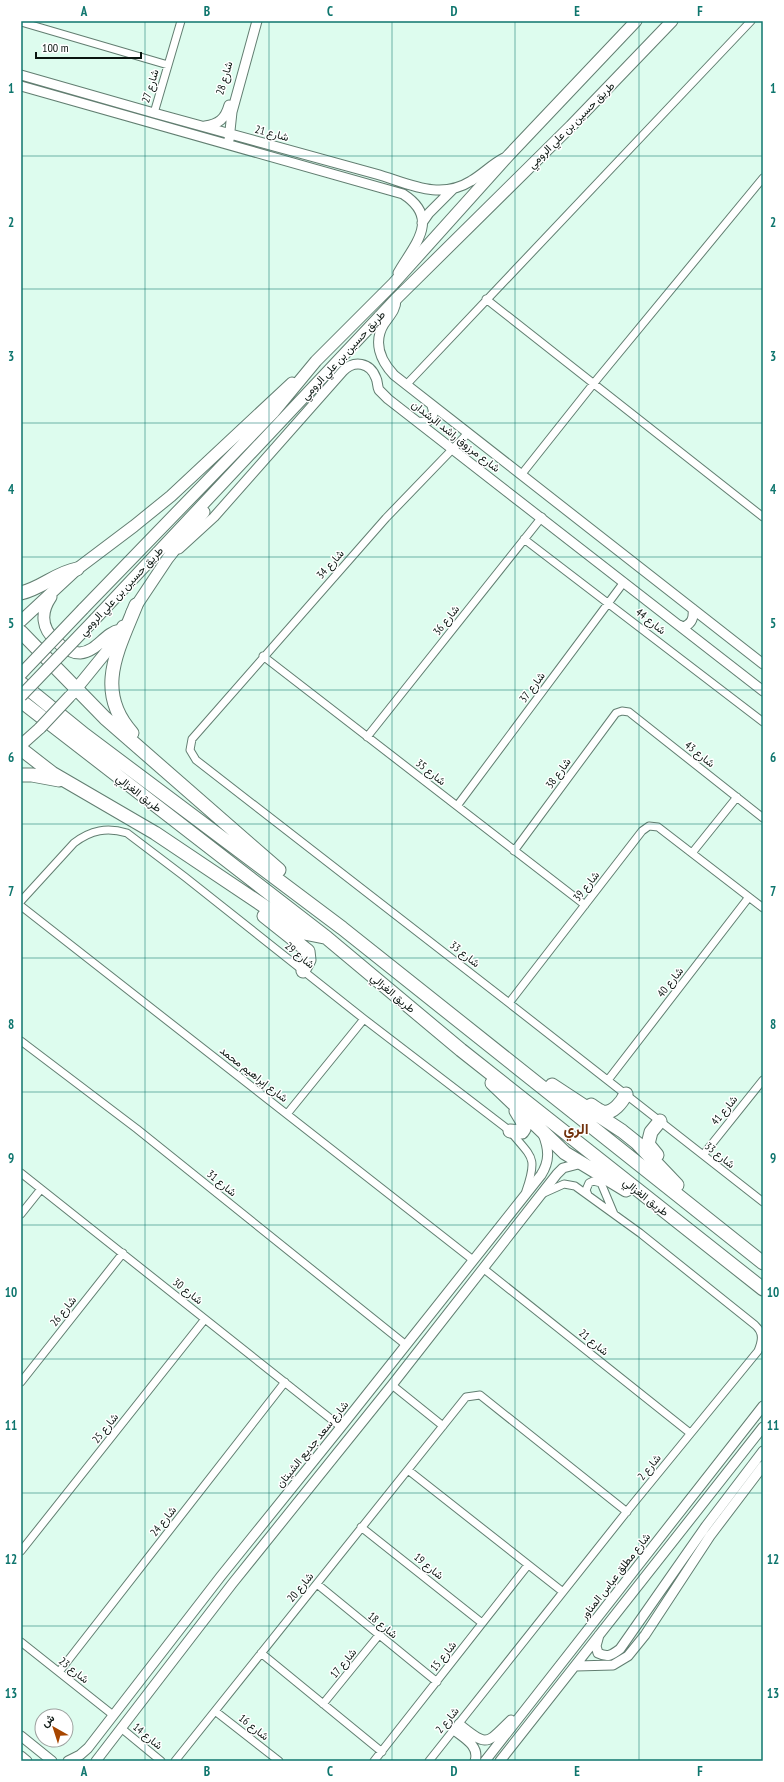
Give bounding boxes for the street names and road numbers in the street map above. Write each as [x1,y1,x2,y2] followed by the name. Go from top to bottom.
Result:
[213,59,237,97] street label: شارع 28
[138,67,163,105] street label: شارع 27
[525,79,619,173] street label: طريق حسين بن علي الرومي
[253,122,291,145] street label: شارع 21
[298,307,390,405] street label: طريق حسين بن علي الرومي
[408,397,503,476] street label: شارع مرزوق راشد الرشدان
[76,543,168,641] street label: طريق حسين بن علي الرومي
[313,546,348,582] street label: شارع 34
[430,602,463,638] street label: شارع 36
[633,605,669,638] street label: شارع 44
[516,669,549,706] street label: شارع 37
[682,738,718,771] street label: شارع 43
[542,755,575,792] street label: شارع 38
[413,756,449,789] street label: شارع 35
[112,771,165,818] street label: طريق الغزالي
[570,868,603,904] street label: شارع 39
[447,938,483,971] street label: شارع 33
[282,939,318,972] street label: شارع 29
[654,964,687,1000] street label: شارع 40
[366,970,418,1018] street label: طريق الغزالي
[216,1043,291,1106] street label: شارع إبراهيم محمد
[708,1092,741,1128] street label: شارع 41
[702,1139,738,1172] street label: شارع 33
[204,1167,240,1200] street label: شارع 31
[619,1175,672,1222] street label: طريق الغزالي
[170,1275,206,1308] street label: شارع 30
[47,1293,80,1329] street label: شارع 26
[576,1326,612,1359] street label: شارع 21
[273,1398,352,1491] street label: شارع سعد جديع الشيتان
[89,1410,122,1446] street label: شارع 25
[634,1451,665,1483] street label: شارع 2
[147,1503,180,1539] street label: شارع 24
[576,1530,654,1624] street label: شارع مطلق عباس المناور
[411,1550,447,1583] street label: شارع 19
[284,1569,317,1605] street label: شارع 20
[365,1609,401,1642] street label: شارع 18
[427,1638,460,1674] street label: شارع 15
[327,1645,360,1681] street label: شارع 17
[56,1654,92,1687] street label: شارع 23
[432,1704,463,1736] street label: شارع 2
[236,1711,272,1744] street label: شارع 16
[130,1720,166,1753] street label: شارع 14

